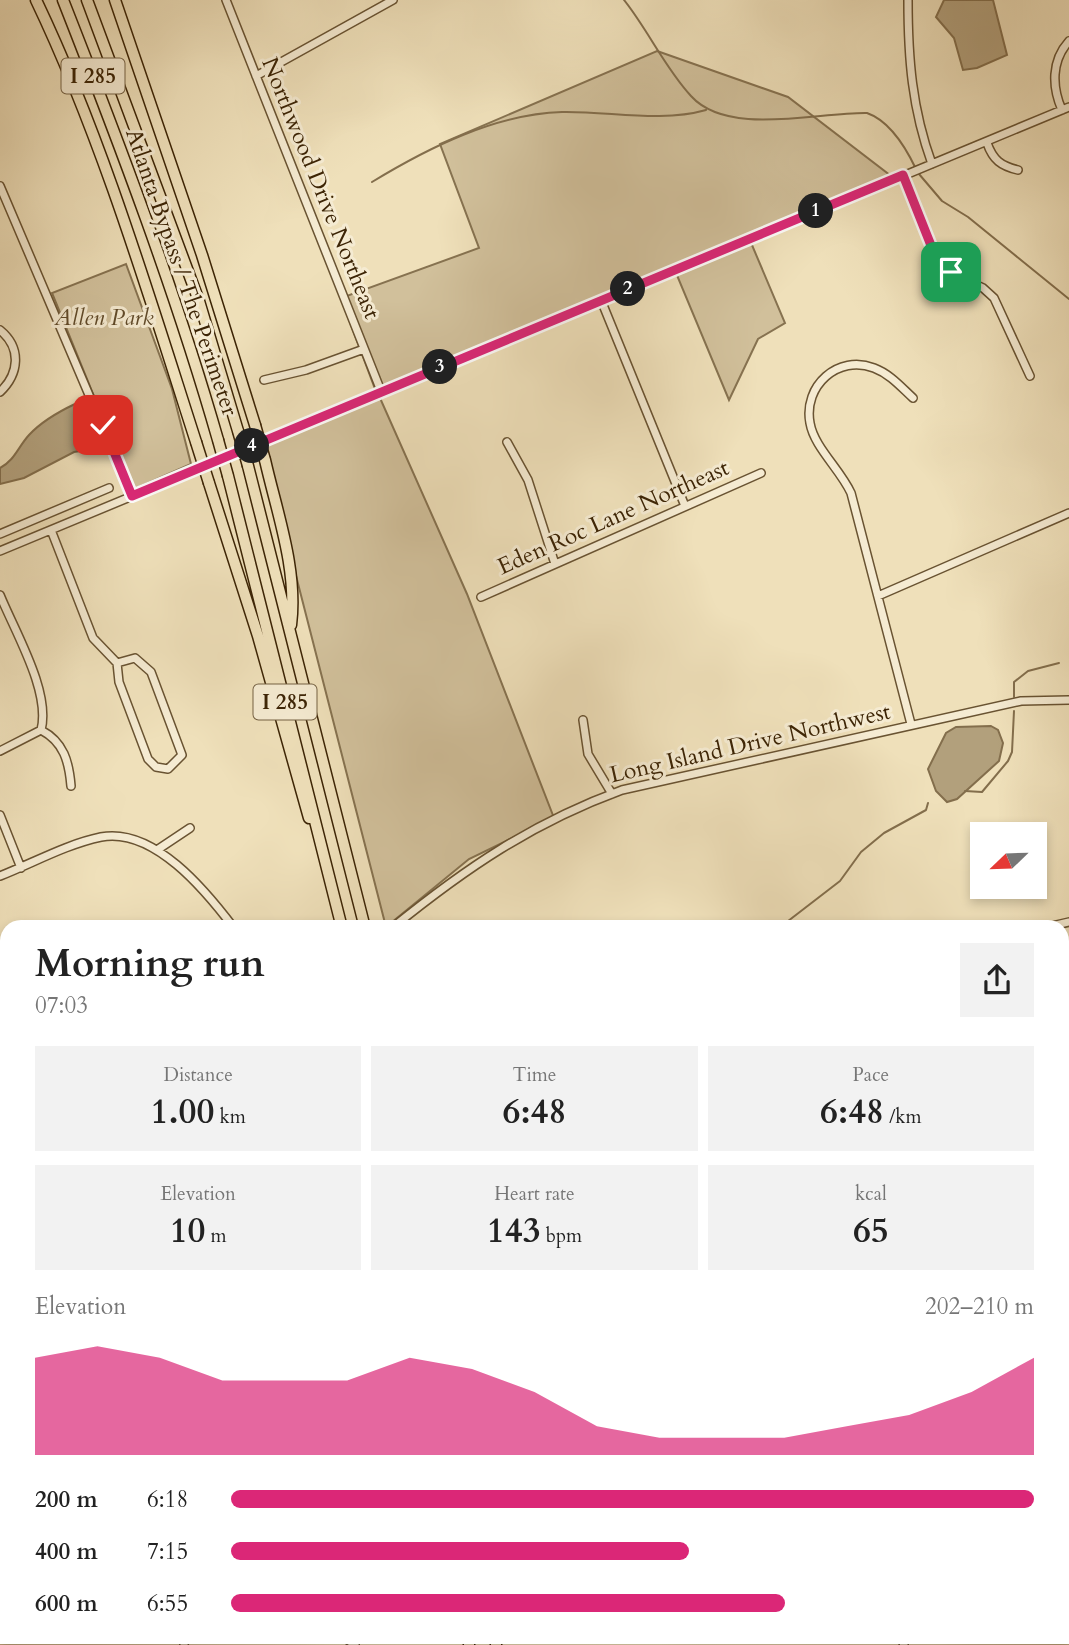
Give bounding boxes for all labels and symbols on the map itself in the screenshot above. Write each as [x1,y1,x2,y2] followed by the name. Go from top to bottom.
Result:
[254,53,388,323] street label: Northwood Drive Northeast
[62,58,124,94] road number: I 285
[118,124,246,420] street label: Atlanta Bypass / The Perimeter
[798,194,834,228] pin: 1
[921,242,981,302] pin
[610,272,646,306] pin: 2
[53,302,154,333] park label: Allen Park
[422,350,458,384] pin: 3
[73,395,133,455] pin
[234,428,270,464] pin: 4
[492,452,734,582] street label: Eden Roc Lane Northeast
[254,684,316,720] road number: I 285
[607,696,893,790] street label: Long Island Drive Northwest
[970,822,1046,900] north arrow

